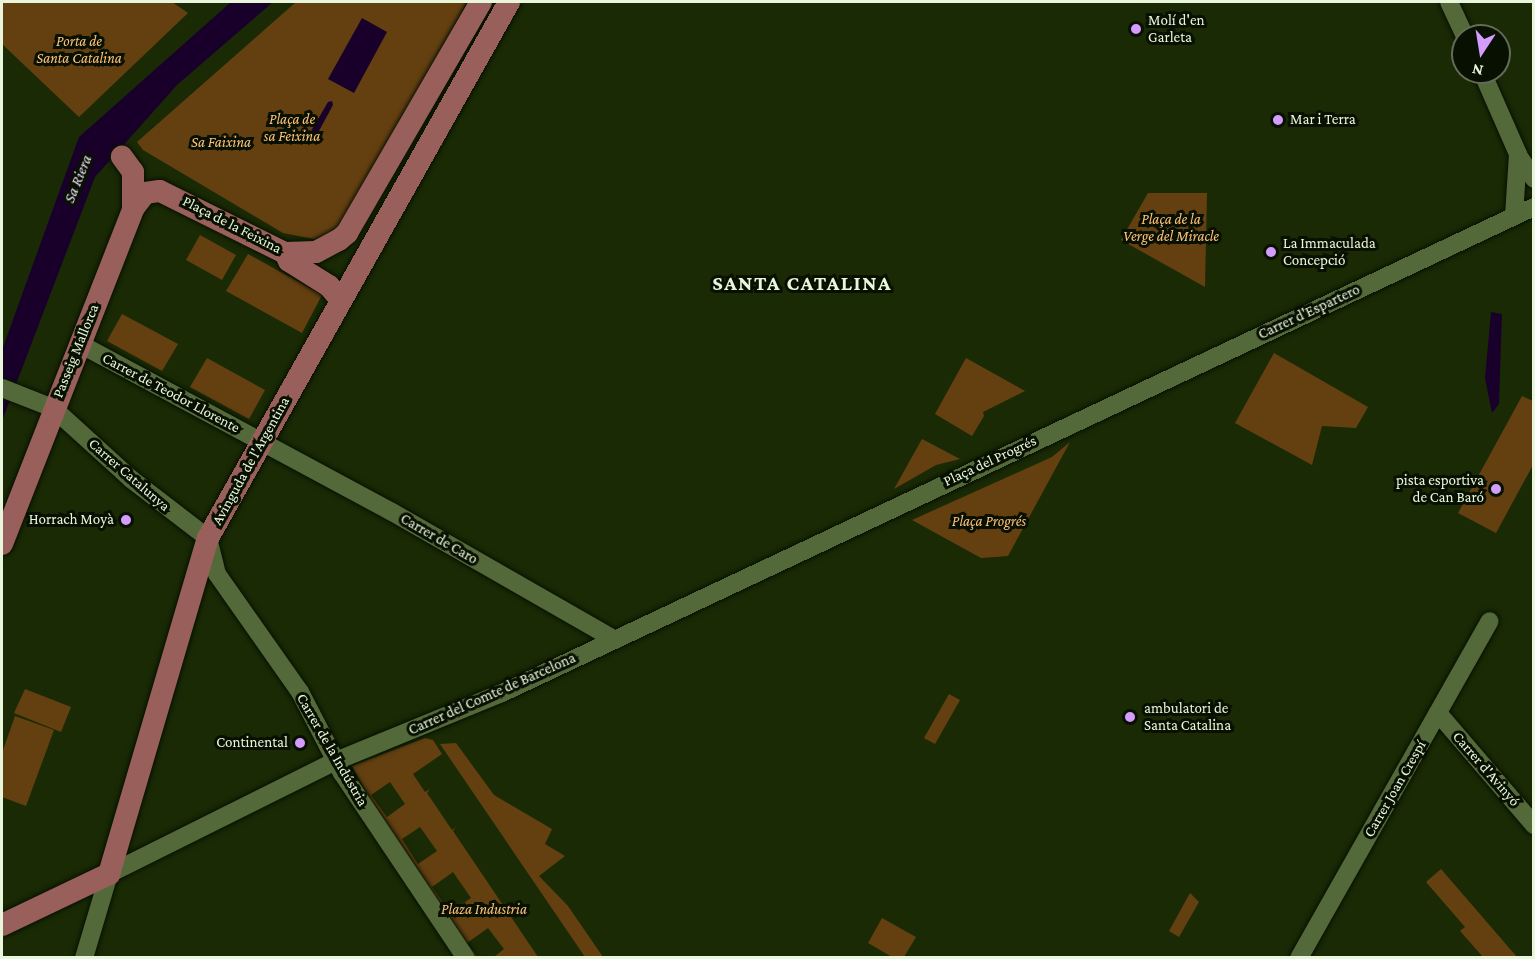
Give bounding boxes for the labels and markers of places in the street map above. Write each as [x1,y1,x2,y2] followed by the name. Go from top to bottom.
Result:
[1148,11,1205,46] place label: Molí d'en Garleta
[1129,22,1143,36] marker: Molí d'en Garleta
[1290,111,1356,129] place label: Mar i Terra
[1271,113,1285,127] marker: Mar i Terra
[1283,234,1376,269] place label: La Immaculada Concepció
[1264,245,1278,259] marker: La Immaculada Concepció
[1396,471,1484,506] place label: pista esportiva de Can Baró
[1489,482,1503,496] marker: pista esportiva de Can Baró
[29,511,114,529] place label: Horrach Moyà
[119,513,133,527] marker: Horrach Moyà
[1144,699,1231,734] place label: ambulatori de Santa Catalina
[1121,708,1139,726] marker: ambulatori de Santa Catalina
[216,734,288,752] place label: Continental
[293,736,307,750] marker: Continental

